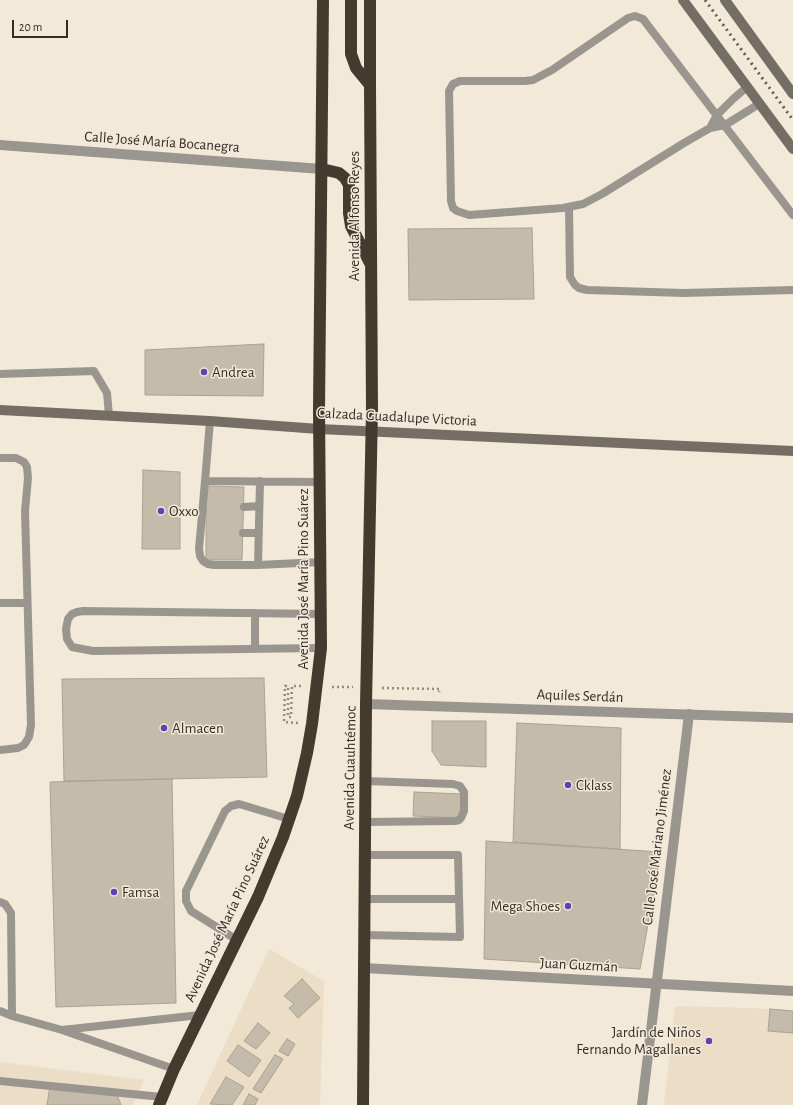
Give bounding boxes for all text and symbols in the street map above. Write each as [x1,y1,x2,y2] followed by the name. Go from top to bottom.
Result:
[14,12,70,38] scale bar
[19,21,42,33] text: 20 m
[84,128,240,156] street label: Calle José María Bocanegra
[345,151,363,281] street label: Avenida Alfonso Reyes
[212,363,255,381] place label: Andrea
[199,367,209,377] marker: Andrea
[317,404,477,430] street label: Calzada Guadalupe Victoria
[294,488,312,670] street label: Avenida José María Pino Suárez
[169,502,199,520] place label: Oxxo
[156,506,166,516] marker: Oxxo
[536,685,624,707] street label: Aquiles Serdán
[340,706,360,830] street label: Avenida Cuauhtémoc
[172,719,224,737] place label: Almacen
[159,723,169,733] marker: Almacen
[638,768,676,926] street label: Calle José Mariano Jiménez
[576,776,612,794] place label: Cklass
[563,780,573,790] marker: Cklass
[181,833,273,1005] street label: Avenida José María Pino Suárez
[122,883,159,901] place label: Famsa
[109,887,119,897] marker: Famsa
[491,897,560,915] place label: Mega Shoes
[563,901,573,911] marker: Mega Shoes
[539,954,619,976] street label: Juan Guzmán
[576,1023,701,1058] place label: Jardín de Niños Fernando Magallanes
[704,1036,714,1046] marker: Jardín de Niños Fernando Magallanes

